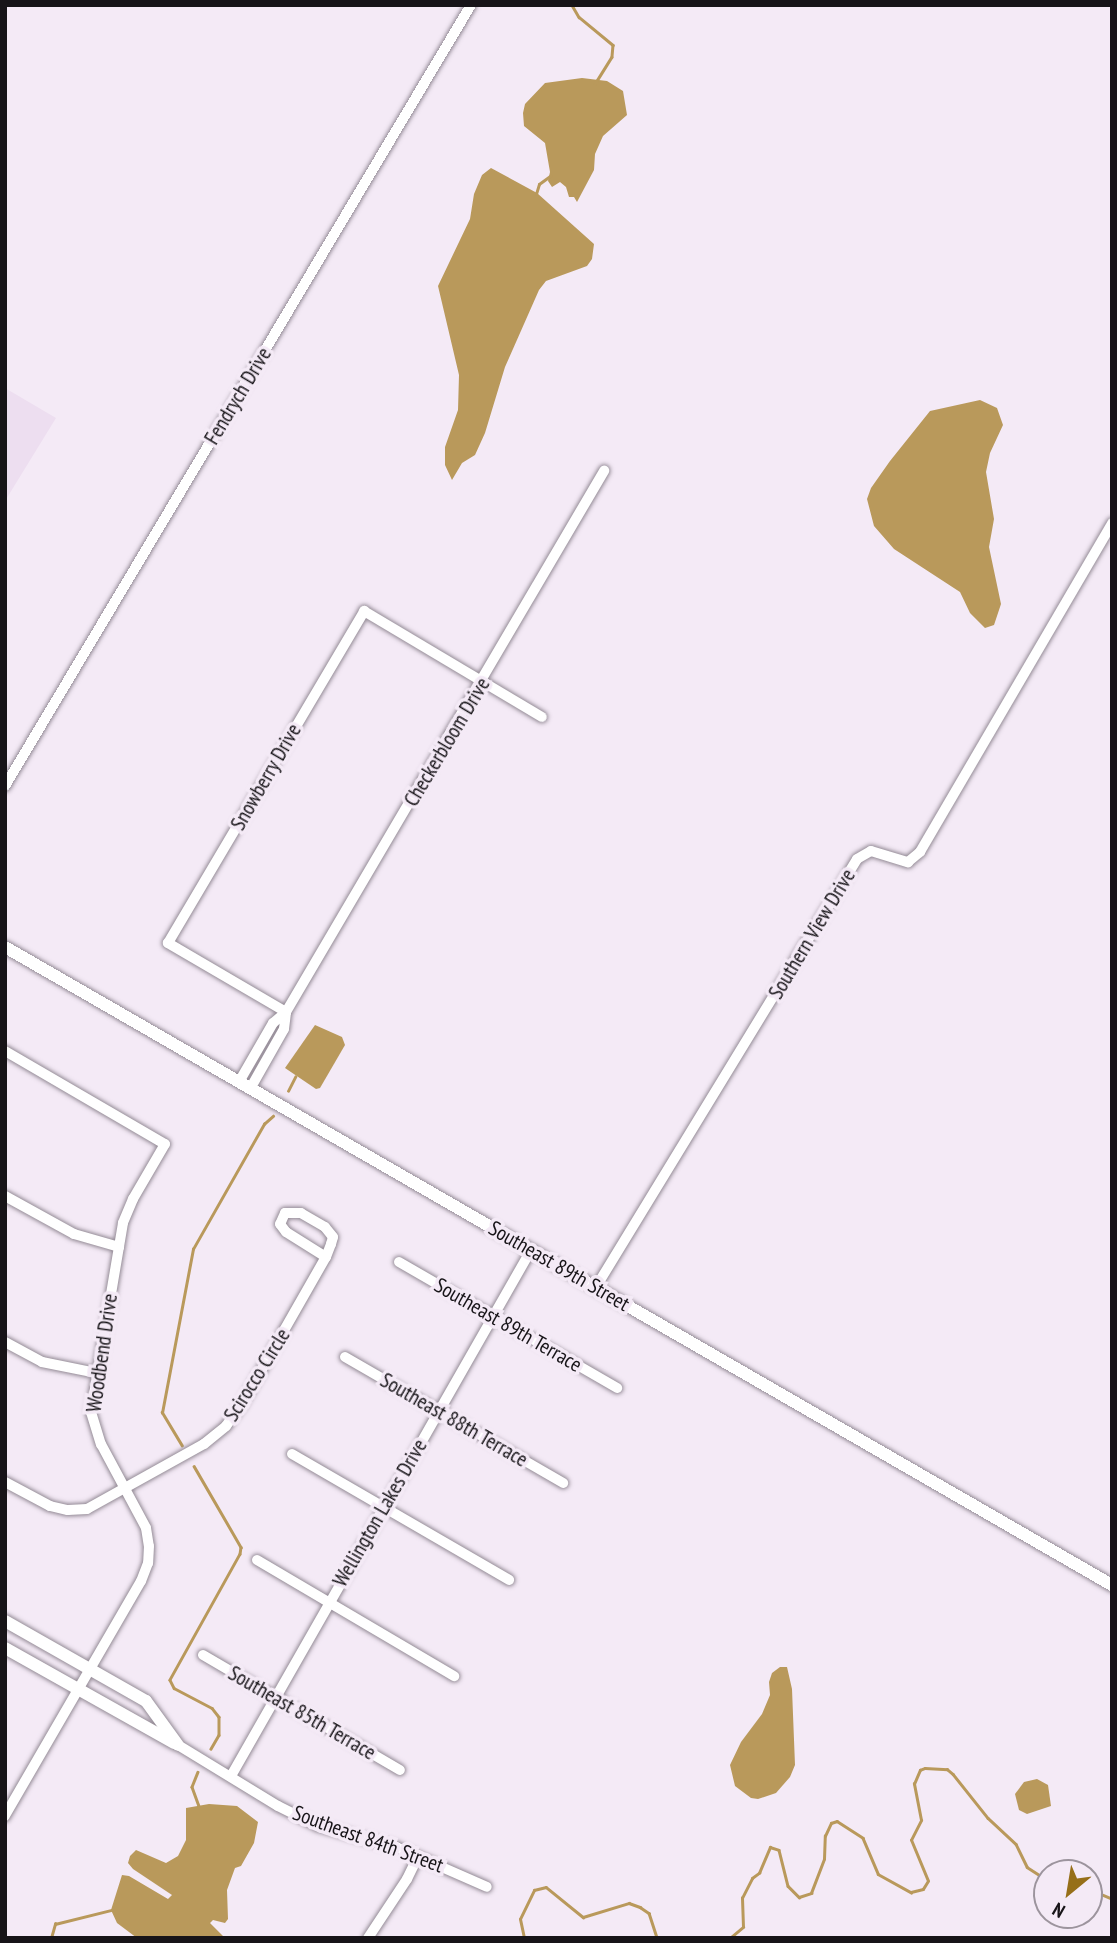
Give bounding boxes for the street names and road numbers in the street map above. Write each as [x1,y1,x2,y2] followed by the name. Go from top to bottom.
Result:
[199,343,277,449] street label: Fendrych Drive
[399,673,495,811] street label: Checkerbloom Drive
[225,719,307,835] street label: Snowberry Drive
[763,864,861,1004] street label: Southern View Drive
[484,1215,634,1317] street label: Southeast 89th Street
[430,1272,586,1378] street label: Southeast 89th Terrace
[81,1292,123,1414] street label: Woodbend Drive
[219,1324,295,1426] street label: Scirocco Circle
[376,1367,532,1473] street label: Southeast 88th Terrace
[328,1435,432,1591] street label: Wellington Lakes Drive
[224,1660,380,1766] street label: Southeast 85th Terrace
[289,1800,447,1878] street label: Southeast 84th Street

